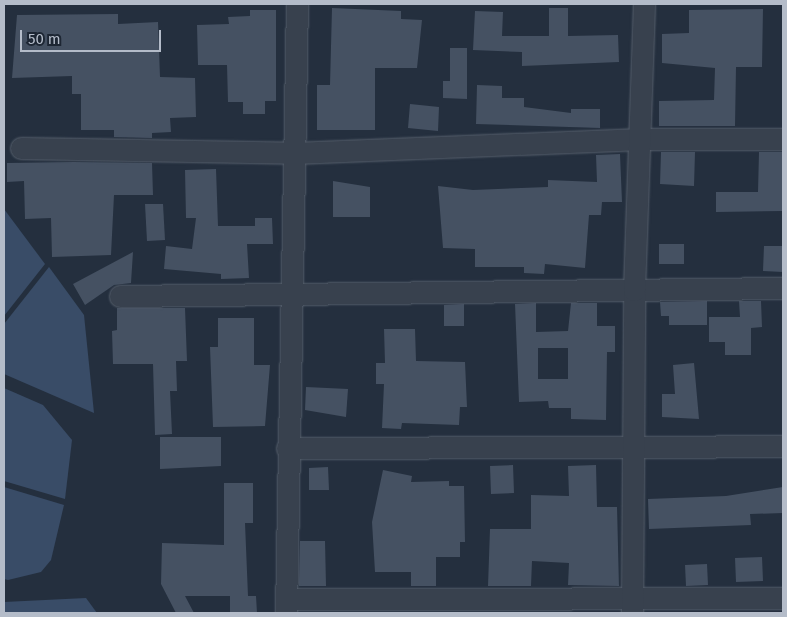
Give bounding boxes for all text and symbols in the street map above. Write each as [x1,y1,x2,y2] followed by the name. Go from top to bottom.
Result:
[22,20,164,52] scale bar
[28,30,61,48] text: 50 m

